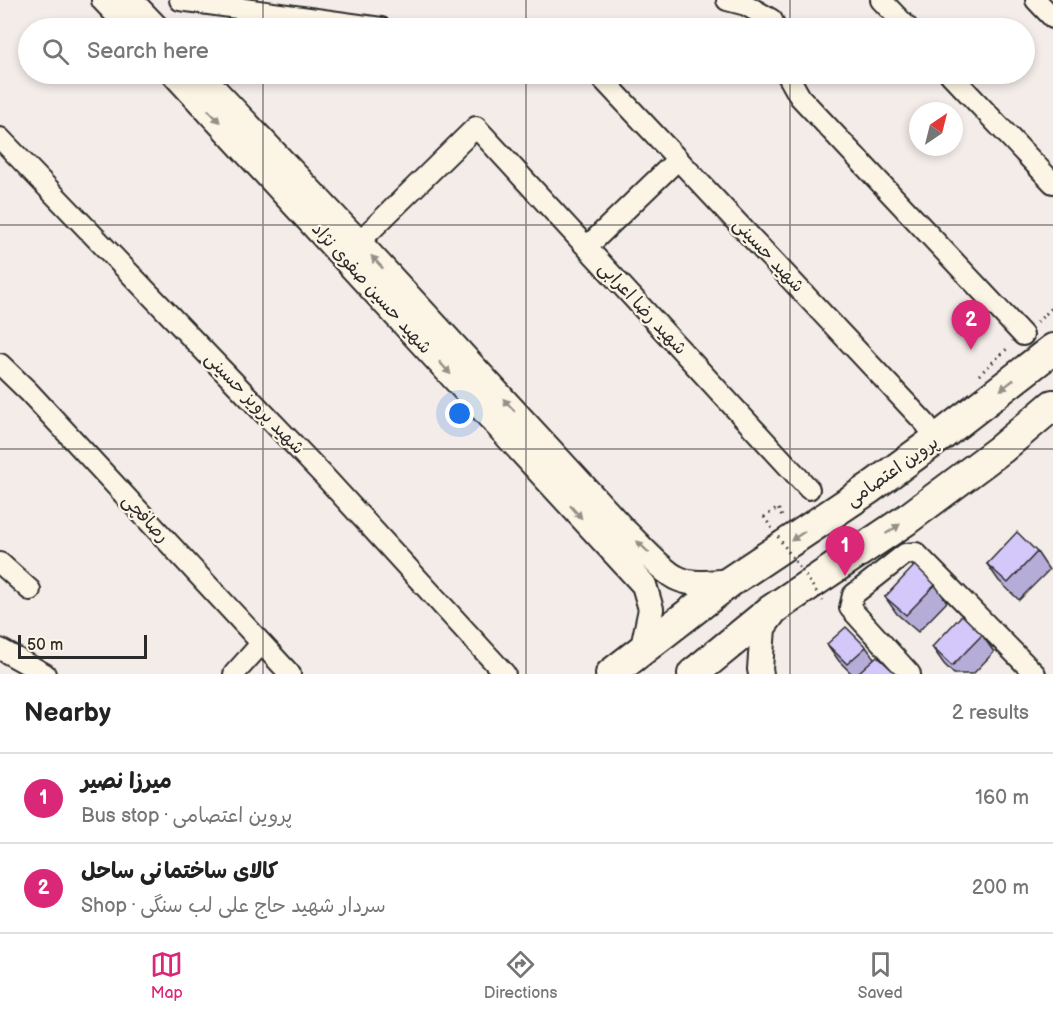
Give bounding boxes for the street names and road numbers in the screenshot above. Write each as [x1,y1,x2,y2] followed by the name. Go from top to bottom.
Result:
[729,214,808,297] street label: شهید حسینی
[307,219,436,358] street label: شهید حسین صفوی نژاد
[594,257,691,359] street label: شهید رضا اعرابی
[200,348,309,460] street label: شهید پرویز حسینی
[842,432,943,512] street label: پروین اعتصامی
[117,490,173,548] street label: رصافچی

